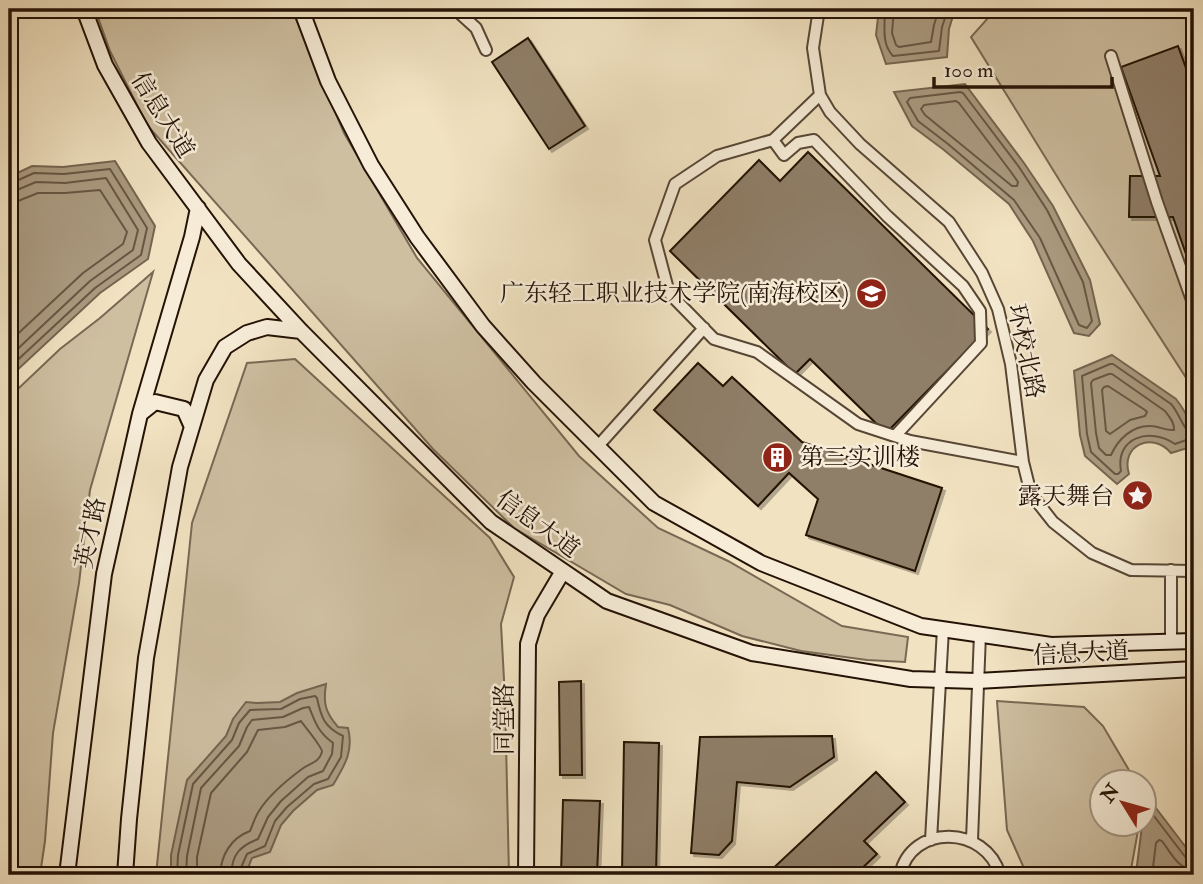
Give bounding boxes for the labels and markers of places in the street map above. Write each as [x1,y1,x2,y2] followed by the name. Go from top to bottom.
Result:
[855,276,889,310] school or university icon: 广东轻工职业技术学院(南海校区)
[500,278,849,309] place label: 广东轻工职业技术学院(南海校区)
[760,440,794,474] building icon: 第三实训楼
[800,442,920,473] place label: 第三实训楼
[1120,479,1154,513] place icon: 露天舞台
[1018,481,1114,512] place label: 露天舞台

